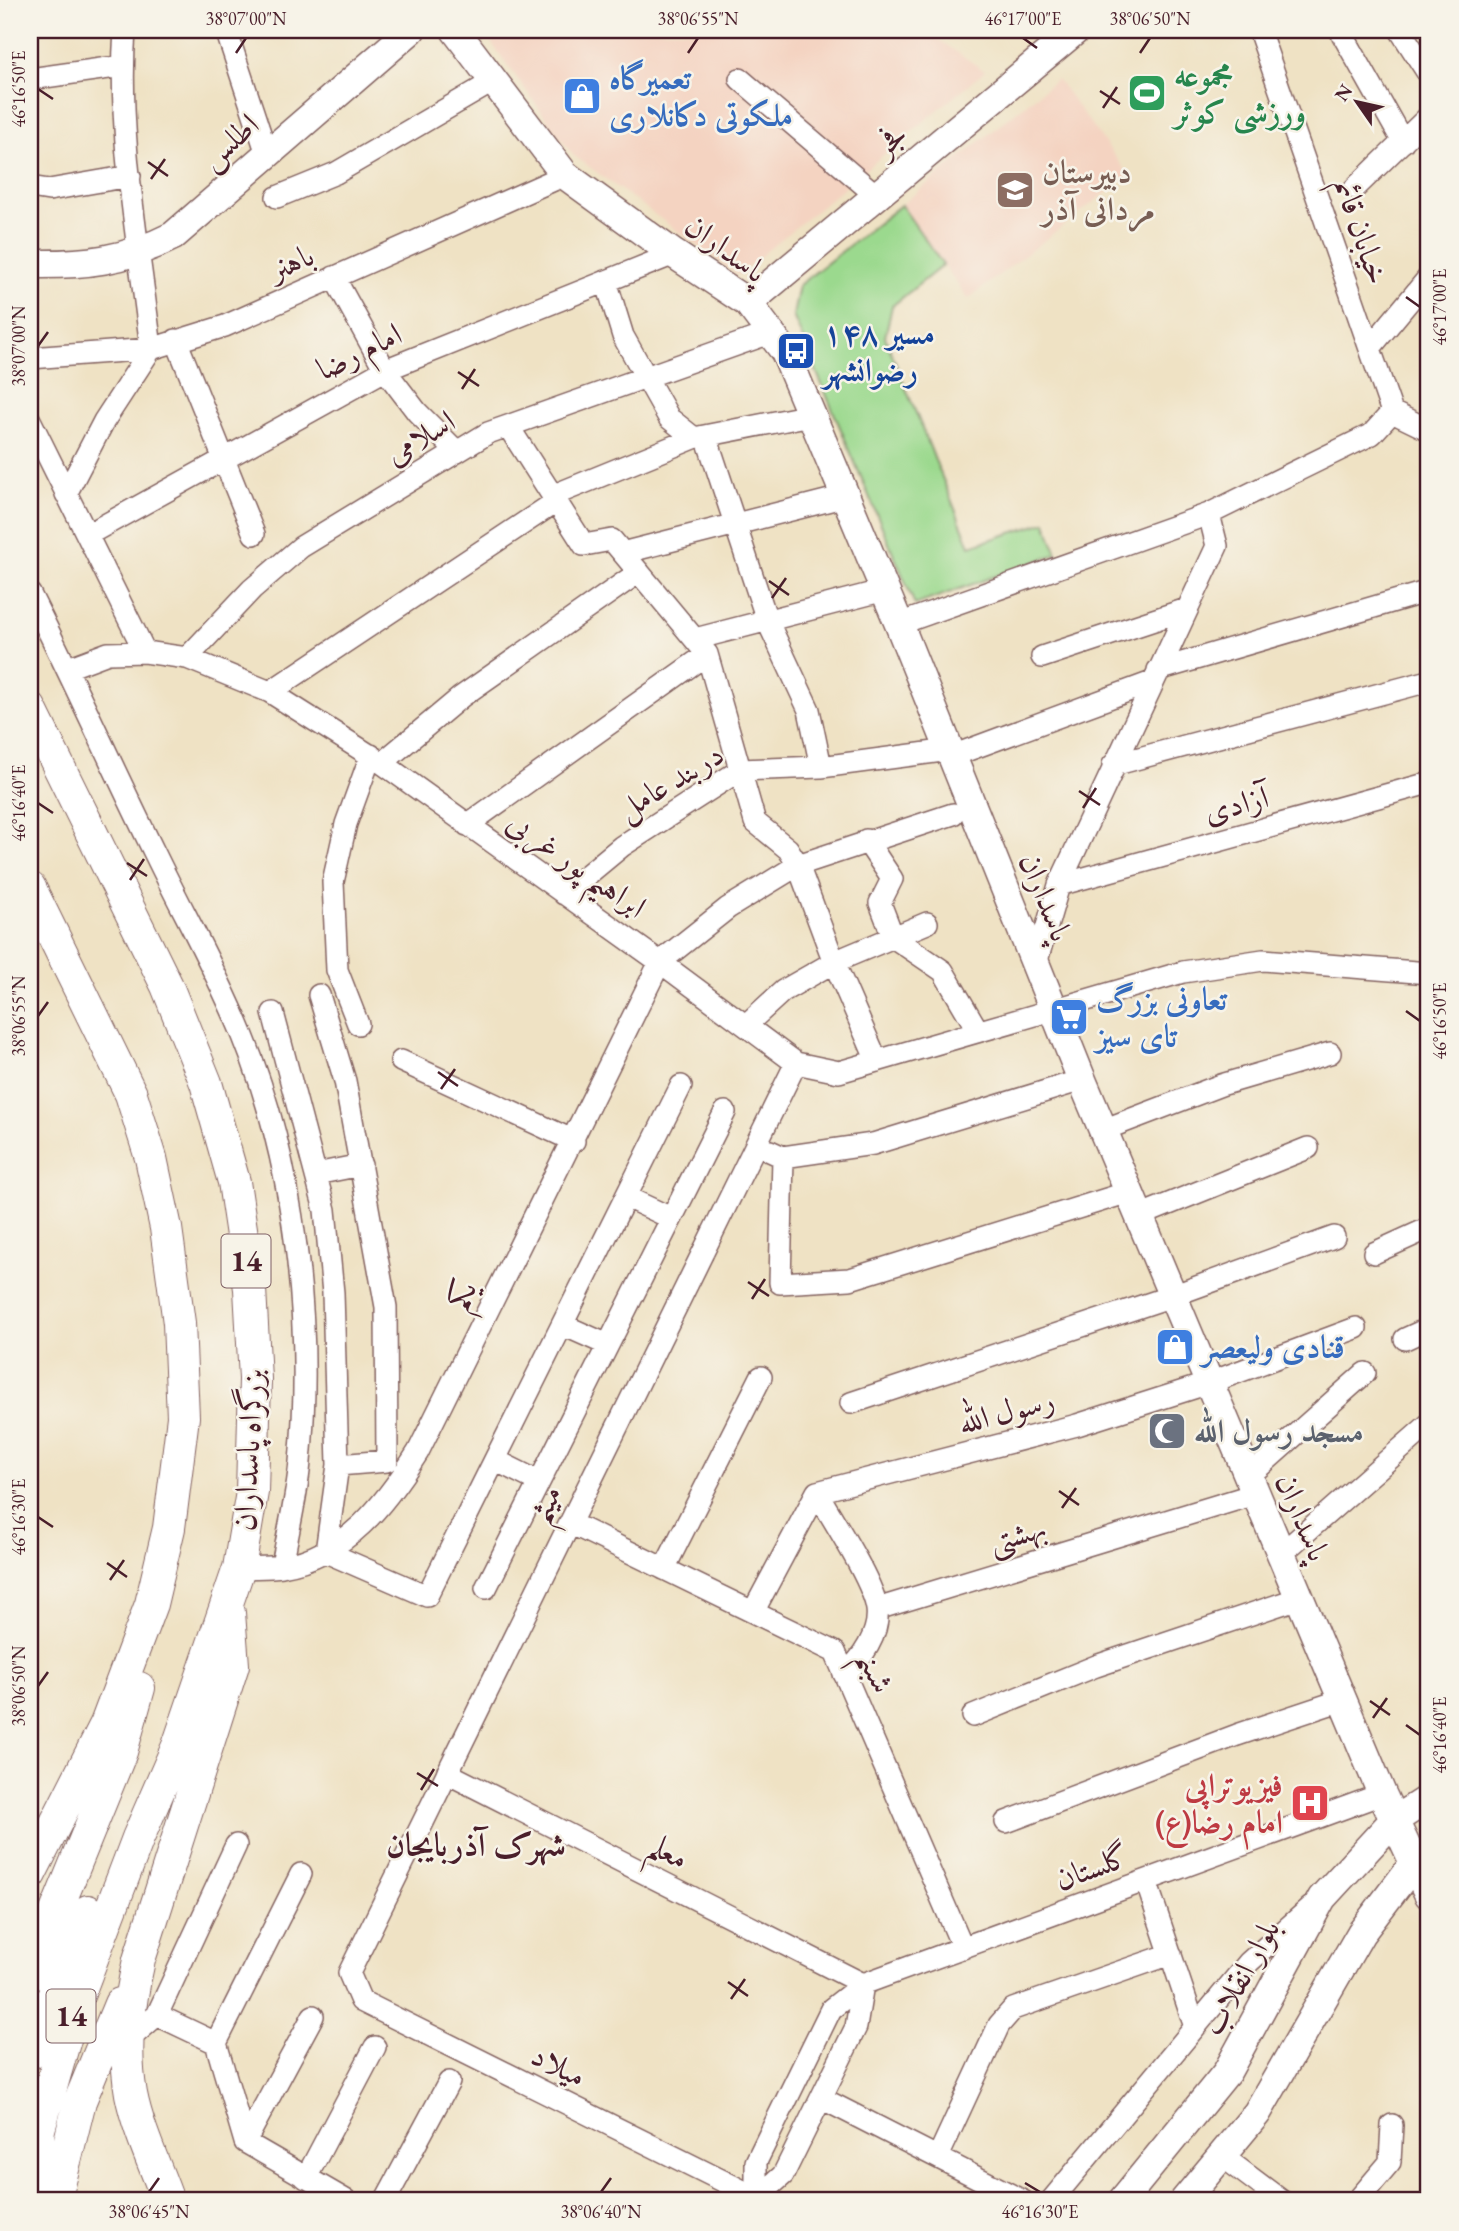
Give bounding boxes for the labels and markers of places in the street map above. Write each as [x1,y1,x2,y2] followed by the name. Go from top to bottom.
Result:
[1171,54,1306,135] place label: مجموعه ورزشی کوثر
[609,57,793,136] place label: تعمیرگاه ملکوتی دکانلاری
[1126,72,1168,114] sports icon: مجموعه ورزشی کوثر
[561,75,603,117] shop icon: تعمیرگاه ملکوتی دکانلاری
[1039,151,1155,232] place label: دبیرستان مردانی آذر
[994,169,1036,211] school or university icon: دبیرستان مردانی آذر
[820,312,935,391] place label: مسیر ۱۴۸ رضوانشهر
[775,330,817,372] bus stop icon: مسیر ۱۴۸ رضوانشهر
[1092,978,1228,1057] place label: تعاونی بزرگ تای سیز
[1048,996,1090,1038] supermarket icon: تعاونی بزرگ تای سیز
[1154,1326,1196,1368] shop icon: قنادی ولیعصر
[1198,1326,1345,1368] place label: قنادی ولیعصر
[1194,1406,1364,1452] place label: مسجد رسول الله
[1146,1410,1188,1452] mosque icon: مسجد رسول الله
[1155,1764,1283,1850] place label: فیزیوتراپی امام رضا(ع)
[1289,1782,1331,1824] hospital icon: فیزیوتراپی امام رضا(ع)

